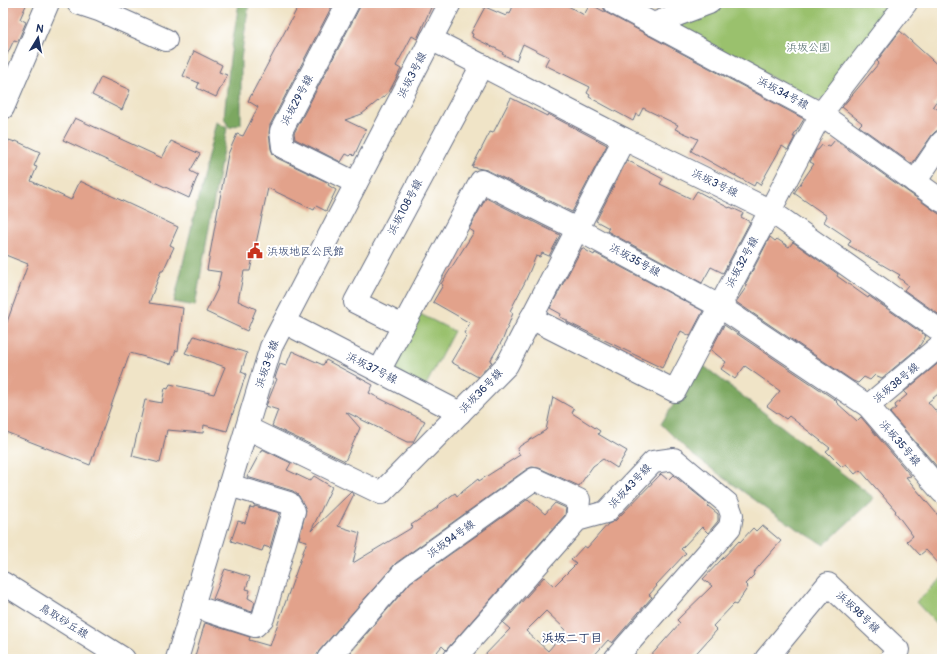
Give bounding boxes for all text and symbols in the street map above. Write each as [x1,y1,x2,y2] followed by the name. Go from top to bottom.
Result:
[18,18,58,58] north arrow
[35,22,45,36] text: N
[786,41,830,54] park label: 浜坂公園
[395,50,429,100] street label: 浜坂3号線
[278,72,316,128] street label: 浜坂29号線
[755,74,811,112] street label: 浜坂34号線
[690,166,740,200] street label: 浜坂3号線
[385,177,425,237] street label: 浜坂108号線
[723,234,761,290] street label: 浜坂32号線
[607,241,663,279] street label: 浜坂35号線
[246,242,264,260] public building icon: 浜坂地区公民館
[267,245,344,258] place label: 浜坂地区公民館
[253,338,281,390] street label: 浜坂3号線
[344,350,400,386] street label: 浜坂37号線
[870,360,922,406] street label: 浜坂38号線
[457,366,505,416] street label: 浜坂36号線
[877,418,923,468] street label: 浜坂35号線
[606,461,654,511] street label: 浜坂43号線
[425,517,477,561] street label: 浜坂94号線
[833,588,883,636] street label: 浜坂98号線
[37,601,91,641] street label: 鳥取砂丘線
[542,631,602,646] district label: 浜坂二丁目

